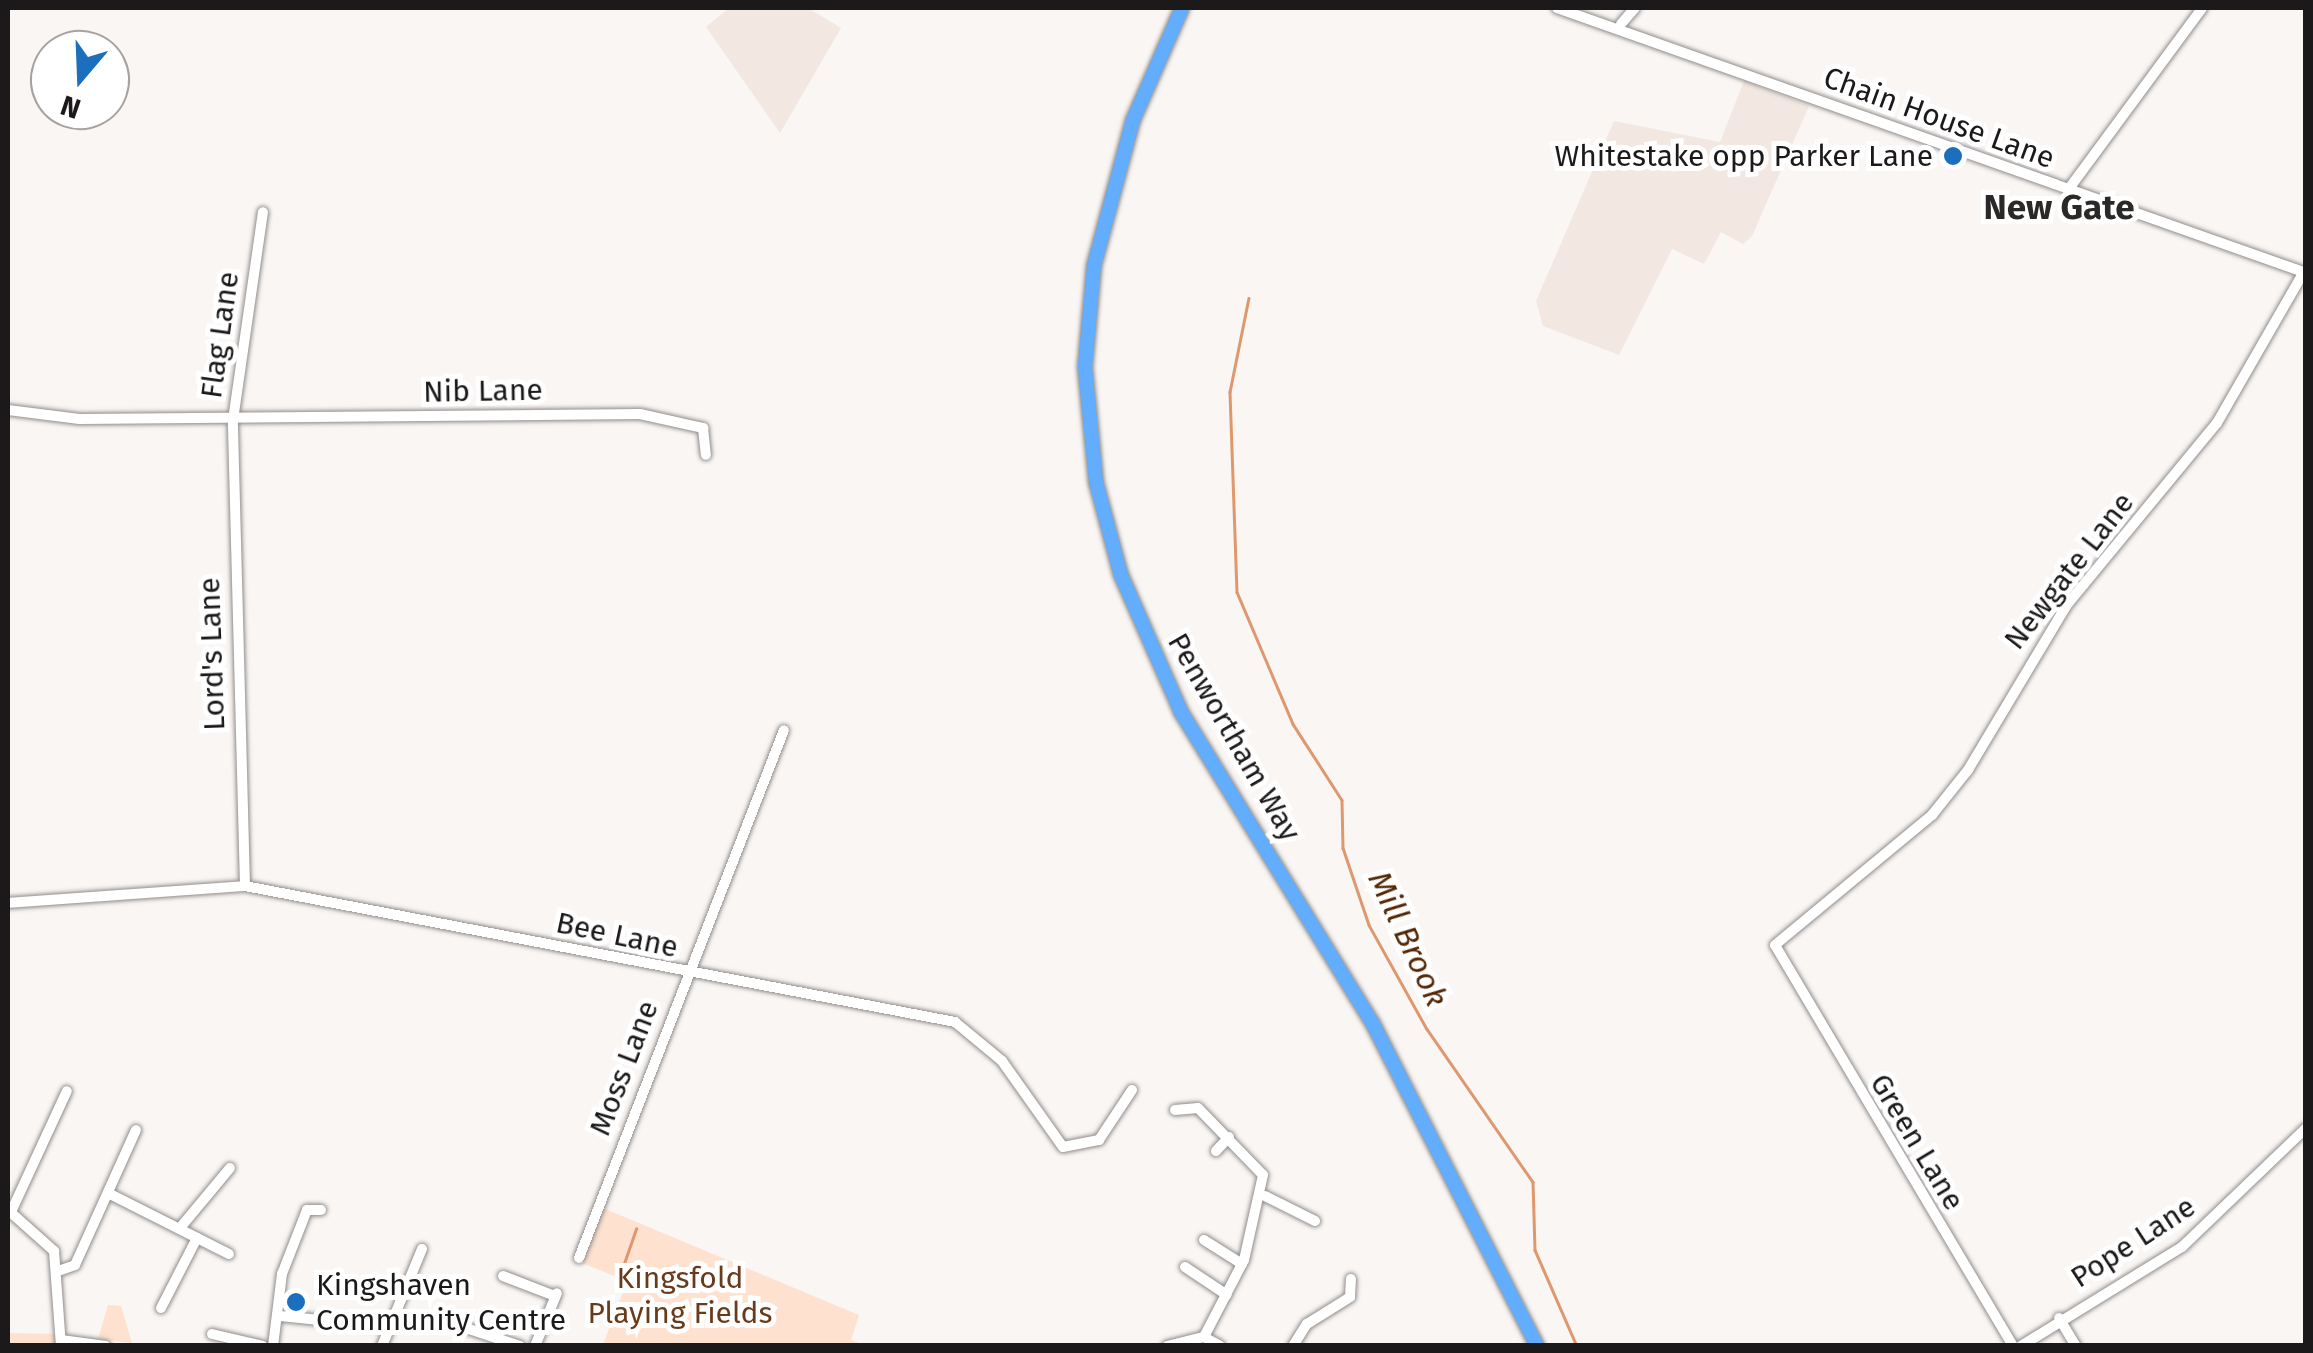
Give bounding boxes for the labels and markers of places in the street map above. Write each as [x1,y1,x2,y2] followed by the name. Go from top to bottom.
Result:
[1554,138,1933,174] place label: Whitestake opp Parker Lane
[1942,145,1964,167] marker: Whitestake opp Parker Lane
[316,1267,566,1338] place label: Kingshaven Community Centre
[285,1291,307,1313] marker: Kingshaven Community Centre

